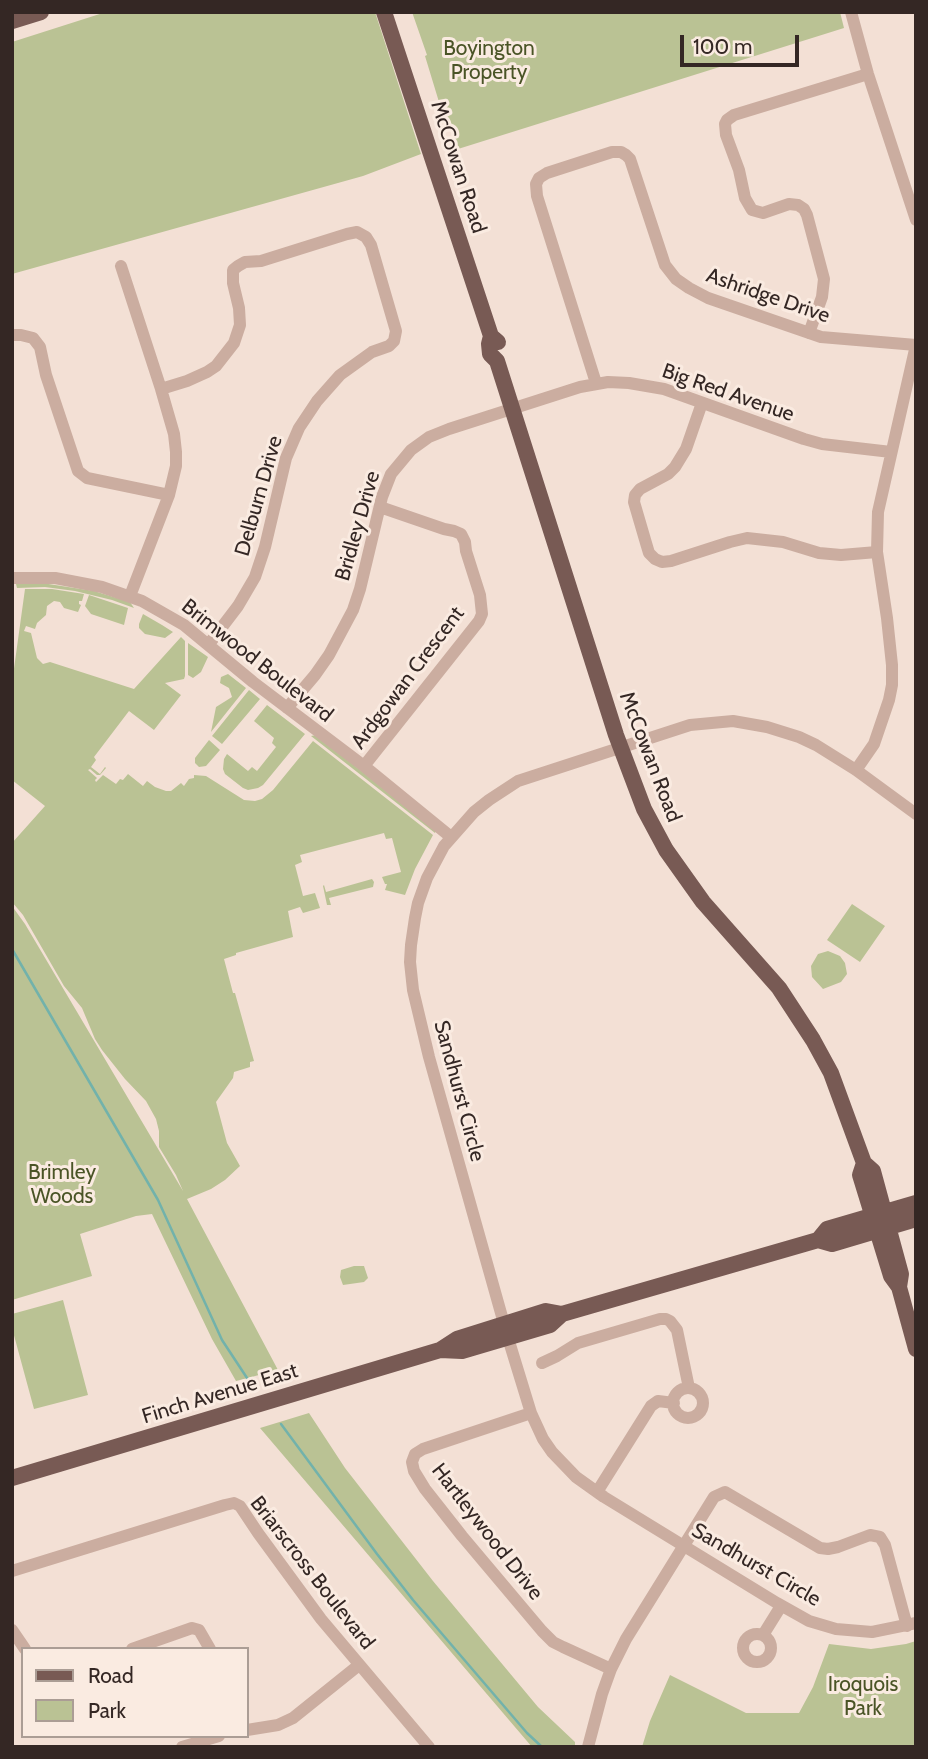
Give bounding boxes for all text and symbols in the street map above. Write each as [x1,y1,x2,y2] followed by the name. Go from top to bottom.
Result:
[683,21,802,65] scale bar
[693,34,752,59] text: 100 m
[443,36,535,86] park label: Boyington Property
[425,98,491,236] street label: McCowan Road
[703,263,833,329] street label: Ashridge Drive
[659,359,797,427] street label: Big Red Avenue
[230,433,288,559] street label: Delburn Drive
[330,468,386,584] street label: Bridley Drive
[176,594,338,728] street label: Brimwood Boulevard
[346,602,470,754] street label: Ardgowan Crescent
[614,688,686,826] street label: McCowan Road
[428,1018,490,1164] street label: Sandhurst Circle
[28,1160,96,1210] park label: Brimley Woods
[139,1358,301,1430] street label: Finch Avenue East
[426,1459,548,1605] street label: Hartleywood Drive
[244,1491,380,1655] street label: Briarscross Boulevard
[687,1518,825,1612] street label: Sandhurst Circle
[21,1647,248,1738] legend
[88,1663,134,1688] text: Road
[828,1672,898,1722] park label: Iroquois Park
[88,1698,126,1723] text: Park

